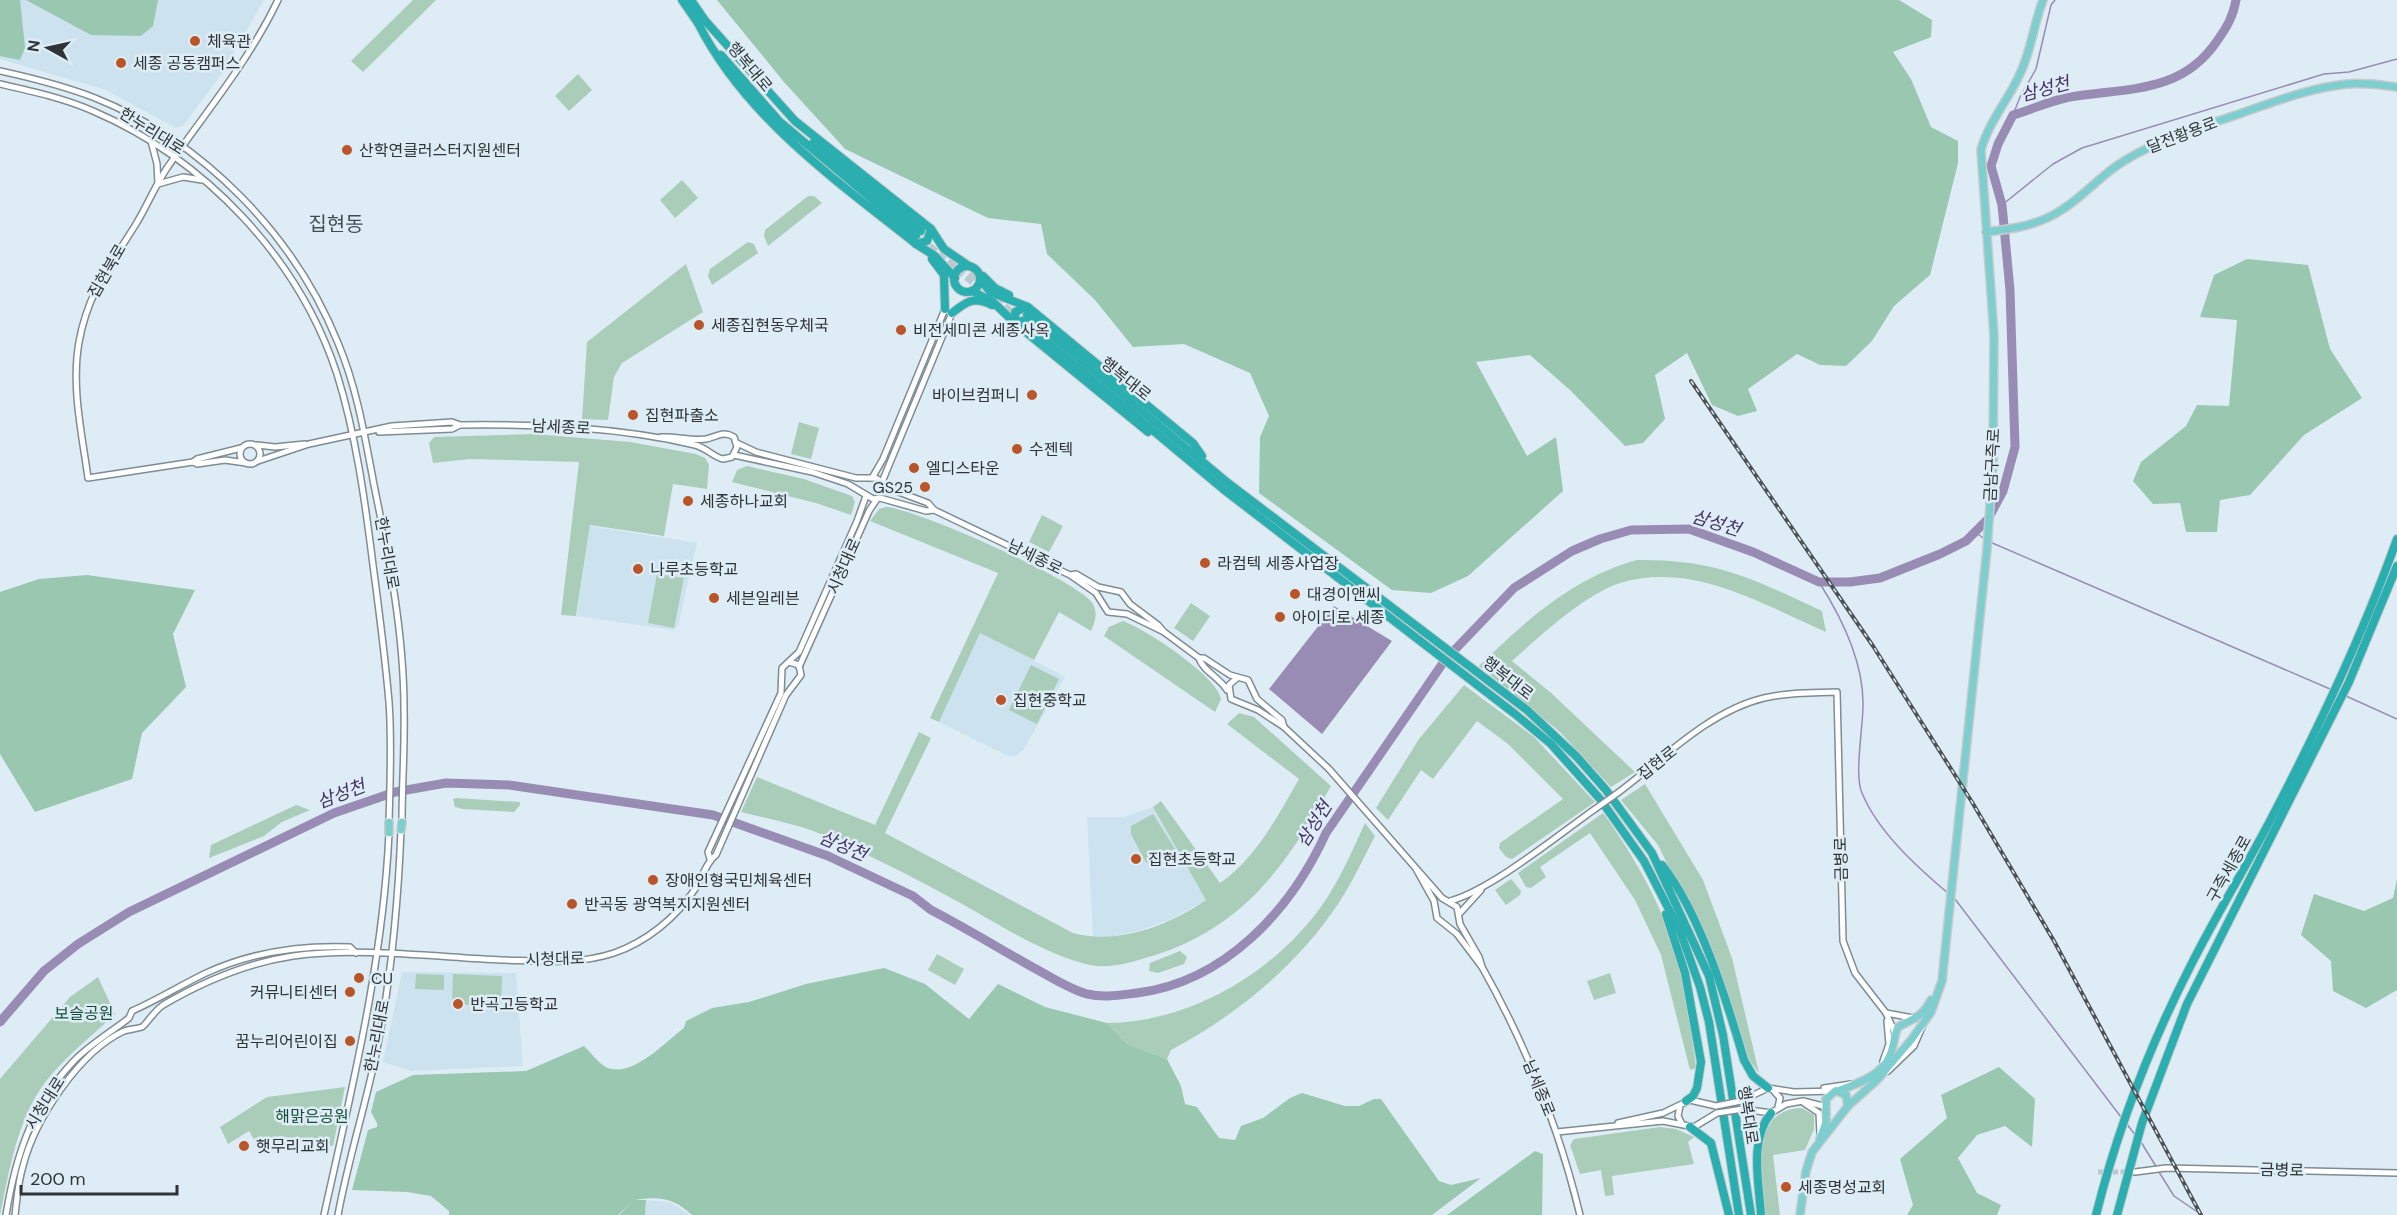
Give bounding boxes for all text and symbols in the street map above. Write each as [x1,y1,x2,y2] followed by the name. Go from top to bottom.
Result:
[18,18,78,78] north arrow
[207,31,251,52] place label: 체육관
[188,34,202,48] marker: 체육관
[723,38,777,97] street label: 행복대로
[22,39,45,53] text: N
[133,53,240,74] place label: 세종 공동캠퍼스
[114,56,128,70] marker: 세종 공동캠퍼스
[2018,70,2074,107] water label: 삼성천
[115,103,189,160] street label: 한누리대로
[2144,112,2220,158] street label: 달전황용로
[359,140,521,161] place label: 산학연클러스터지원센터
[340,143,354,157] marker: 산학연클러스터지원센터
[308,211,364,237] district label: 집현동
[83,240,131,302] street label: 집현북로
[711,315,829,336] place label: 세종집현동우체국
[692,318,706,332] marker: 세종집현동우체국
[913,320,1050,341] place label: 비전세미콘 세종사옥
[894,323,908,337] marker: 비전세미콘 세종사옥
[1097,352,1156,406] street label: 행복대로
[932,385,1020,406] place label: 바이브컴퍼니
[1025,388,1039,402] marker: 바이브컴퍼니
[645,405,719,426] place label: 집현파출소
[626,408,640,422] marker: 집현파출소
[531,415,591,439] street label: 남세종로
[1980,427,2004,502] street label: 금남구즉로
[1029,439,1073,460] place label: 수젠텍
[1010,442,1024,456] marker: 수젠텍
[926,458,1000,479] place label: 엘디스타운
[907,461,921,475] marker: 엘디스타운
[873,477,913,498] place label: GS25
[918,480,932,494] marker: GS25
[700,491,788,512] place label: 세종하나교회
[681,494,695,508] marker: 세종하나교회
[1689,504,1746,542] water label: 삼성천
[370,515,404,591] street label: 한누리대로
[822,535,866,597] street label: 시청대로
[1004,535,1066,579] street label: 남세종로
[1217,553,1339,574] place label: 라컴텍 세종사업장
[1198,556,1212,570] marker: 라컴텍 세종사업장
[650,559,738,580] place label: 나루초등학교
[631,562,645,576] marker: 나루초등학교
[1307,584,1381,605] place label: 대경이앤씨
[1288,587,1302,601] marker: 대경이앤씨
[726,588,800,609] place label: 세븐일레븐
[707,591,721,605] marker: 세븐일레븐
[1292,607,1385,628] place label: 아이디로 세종
[1273,610,1287,624] marker: 아이디로 세종
[1478,652,1538,705] street label: 행복대로
[1013,690,1087,711] place label: 집현중학교
[994,693,1008,707] marker: 집현중학교
[1633,741,1681,785] street label: 집현로
[314,773,371,814] water label: 삼성천
[1291,795,1339,851] water label: 삼성천
[815,825,873,868] water label: 삼성천
[2202,831,2256,906] street label: 구즉세종로
[1830,836,1852,881] street label: 금병로
[1148,849,1236,870] place label: 집현초등학교
[1129,852,1143,866] marker: 집현초등학교
[665,870,812,891] place label: 장애인형국민체육센터
[646,873,660,887] marker: 장애인형국민체육센터
[584,894,750,915] place label: 반곡동 광역복지지원센터
[565,897,579,911] marker: 반곡동 광역복지지원센터
[525,947,585,971] street label: 시청대로
[371,968,393,989] place label: CU
[352,971,366,985] marker: CU
[250,982,338,1003] place label: 커뮤니티센터
[343,985,357,999] marker: 커뮤니티센터
[470,994,558,1015] place label: 반곡고등학교
[451,997,465,1011] marker: 반곡고등학교
[360,998,394,1074] street label: 한누리대로
[55,1003,113,1024] park label: 보슬공원
[235,1031,338,1052] place label: 꿈누리어린이집
[343,1034,357,1048] marker: 꿈누리어린이집
[1518,1057,1560,1119] street label: 남세종로
[20,1072,70,1134] street label: 시청대로
[1733,1084,1763,1146] street label: 행복대로
[275,1106,349,1127] park label: 해맑은공원
[256,1136,330,1157] place label: 햇무리교회
[237,1139,251,1153] marker: 햇무리교회
[21,1158,177,1196] scale bar
[2260,1159,2305,1181] street label: 금병로
[30,1167,86,1191] text: 200 m
[1798,1177,1886,1198] place label: 세종명성교회
[1779,1180,1793,1194] marker: 세종명성교회

